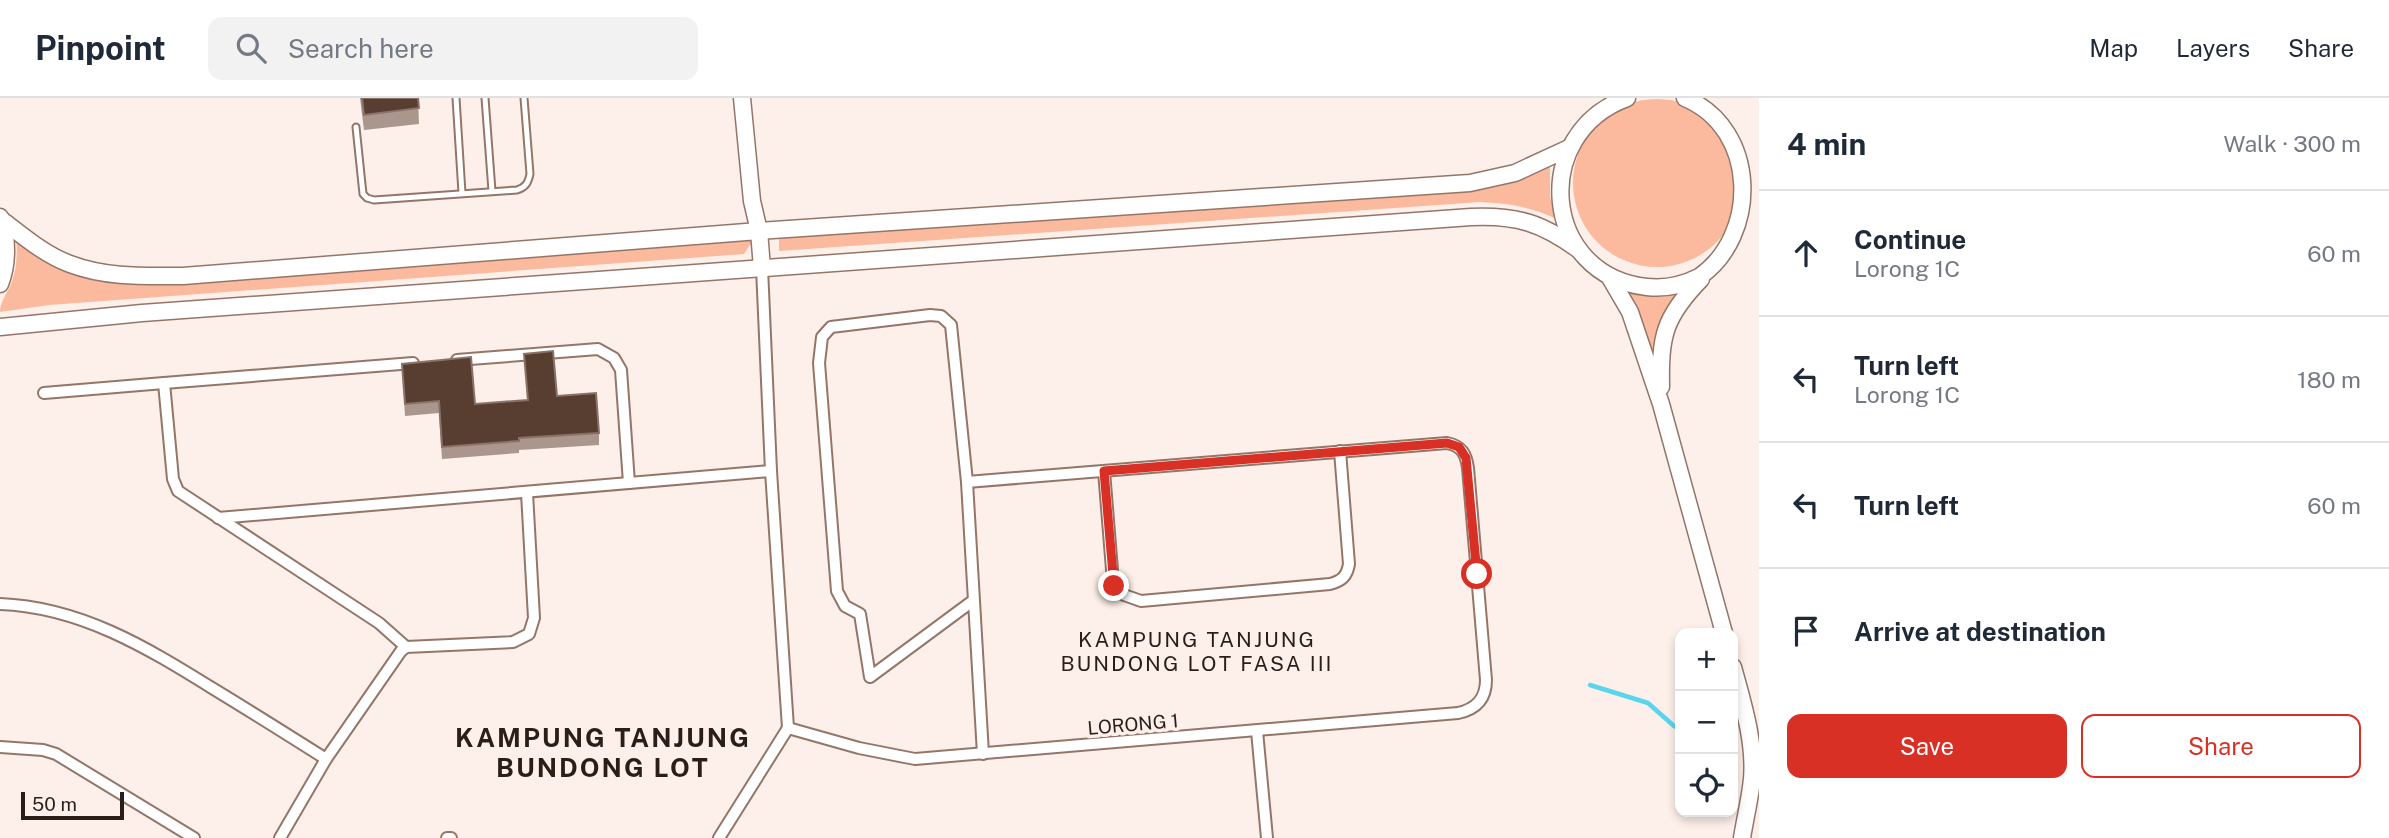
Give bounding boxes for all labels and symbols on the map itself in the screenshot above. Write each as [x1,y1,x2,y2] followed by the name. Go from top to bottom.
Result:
[1461,558,1492,589] route start
[1098,570,1129,601] route end
[1060,627,1334,676] district label: KAMPUNG TANJUNG BUNDONG LOT FASA III
[1086,709,1180,739] street label: LORONG 1
[455,722,751,783] district label: KAMPUNG TANJUNG BUNDONG LOT
[21,789,124,821] scale bar

